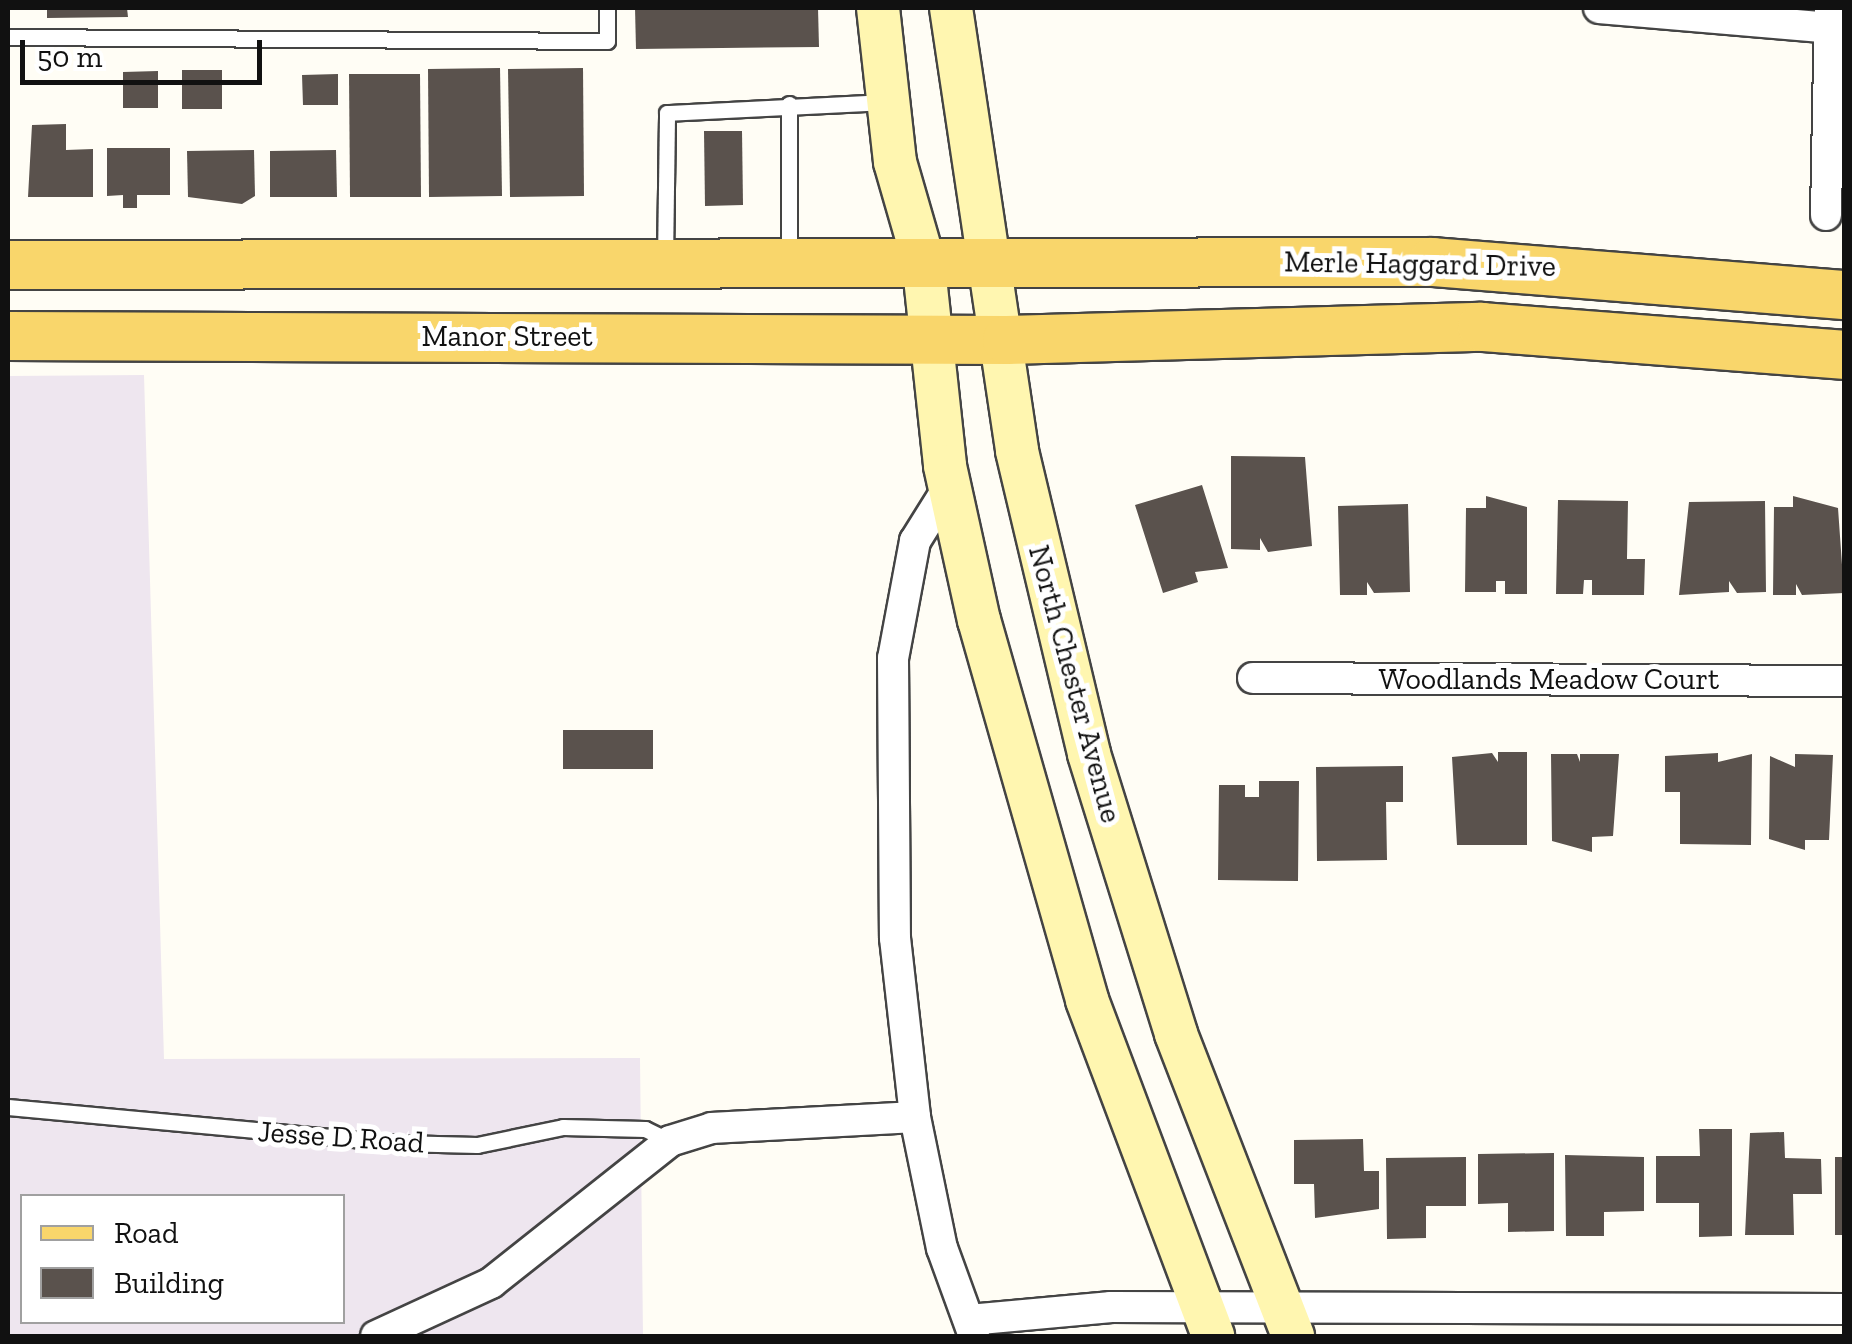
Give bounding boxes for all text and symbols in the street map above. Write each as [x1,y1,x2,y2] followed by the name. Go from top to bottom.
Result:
[25,20,268,82] scale bar
[37,39,102,75] text: 50 m
[1284,244,1556,284] street label: Merle Haggard Drive
[421,318,593,354] street label: Manor Street
[1020,541,1130,827] street label: North Chester Avenue
[1378,661,1720,697] street label: Woodlands Meadow Court
[257,1113,425,1161] street label: Jesse D Road
[20,1194,345,1324] legend
[114,1215,179,1251] text: Road
[114,1265,224,1301] text: Building

